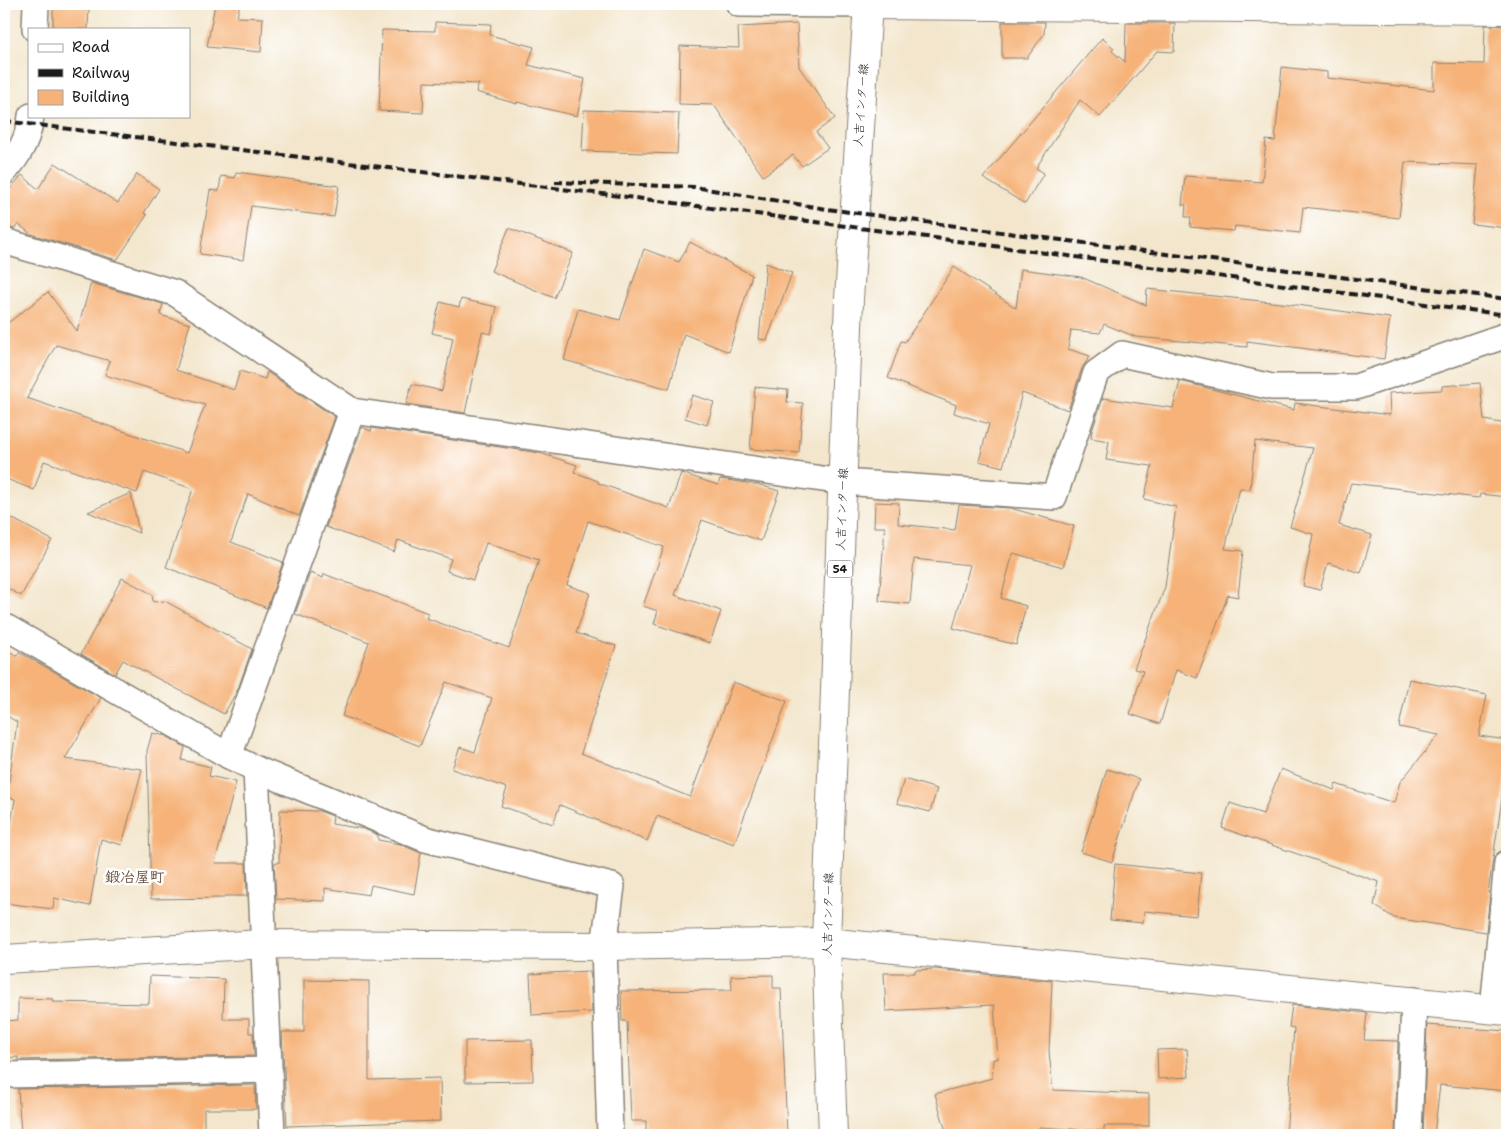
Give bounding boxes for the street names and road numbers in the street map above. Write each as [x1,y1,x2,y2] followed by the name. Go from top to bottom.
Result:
[850,63,872,147] street label: 人吉インター線
[833,467,851,551] street label: 人吉インター線
[828,560,852,578] road number: 54
[819,872,837,956] street label: 人吉インター線

